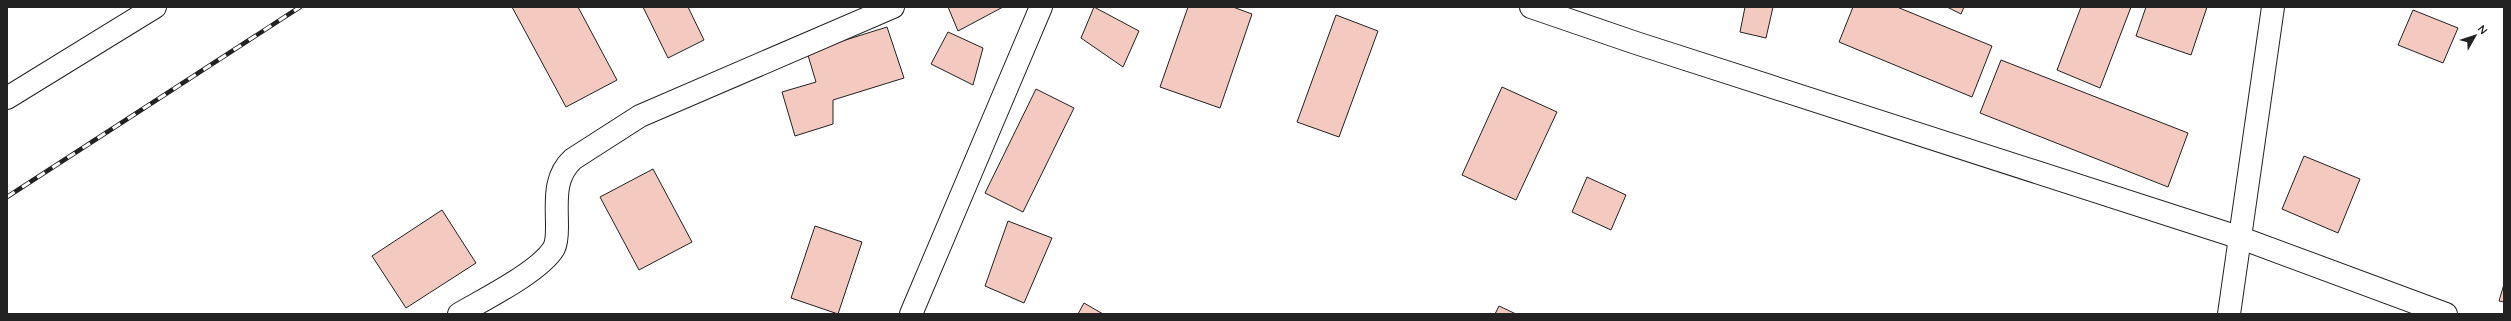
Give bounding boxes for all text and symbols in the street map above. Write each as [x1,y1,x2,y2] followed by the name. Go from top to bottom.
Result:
[2455,16,2495,56] north arrow
[2475,22,2491,37] text: N

